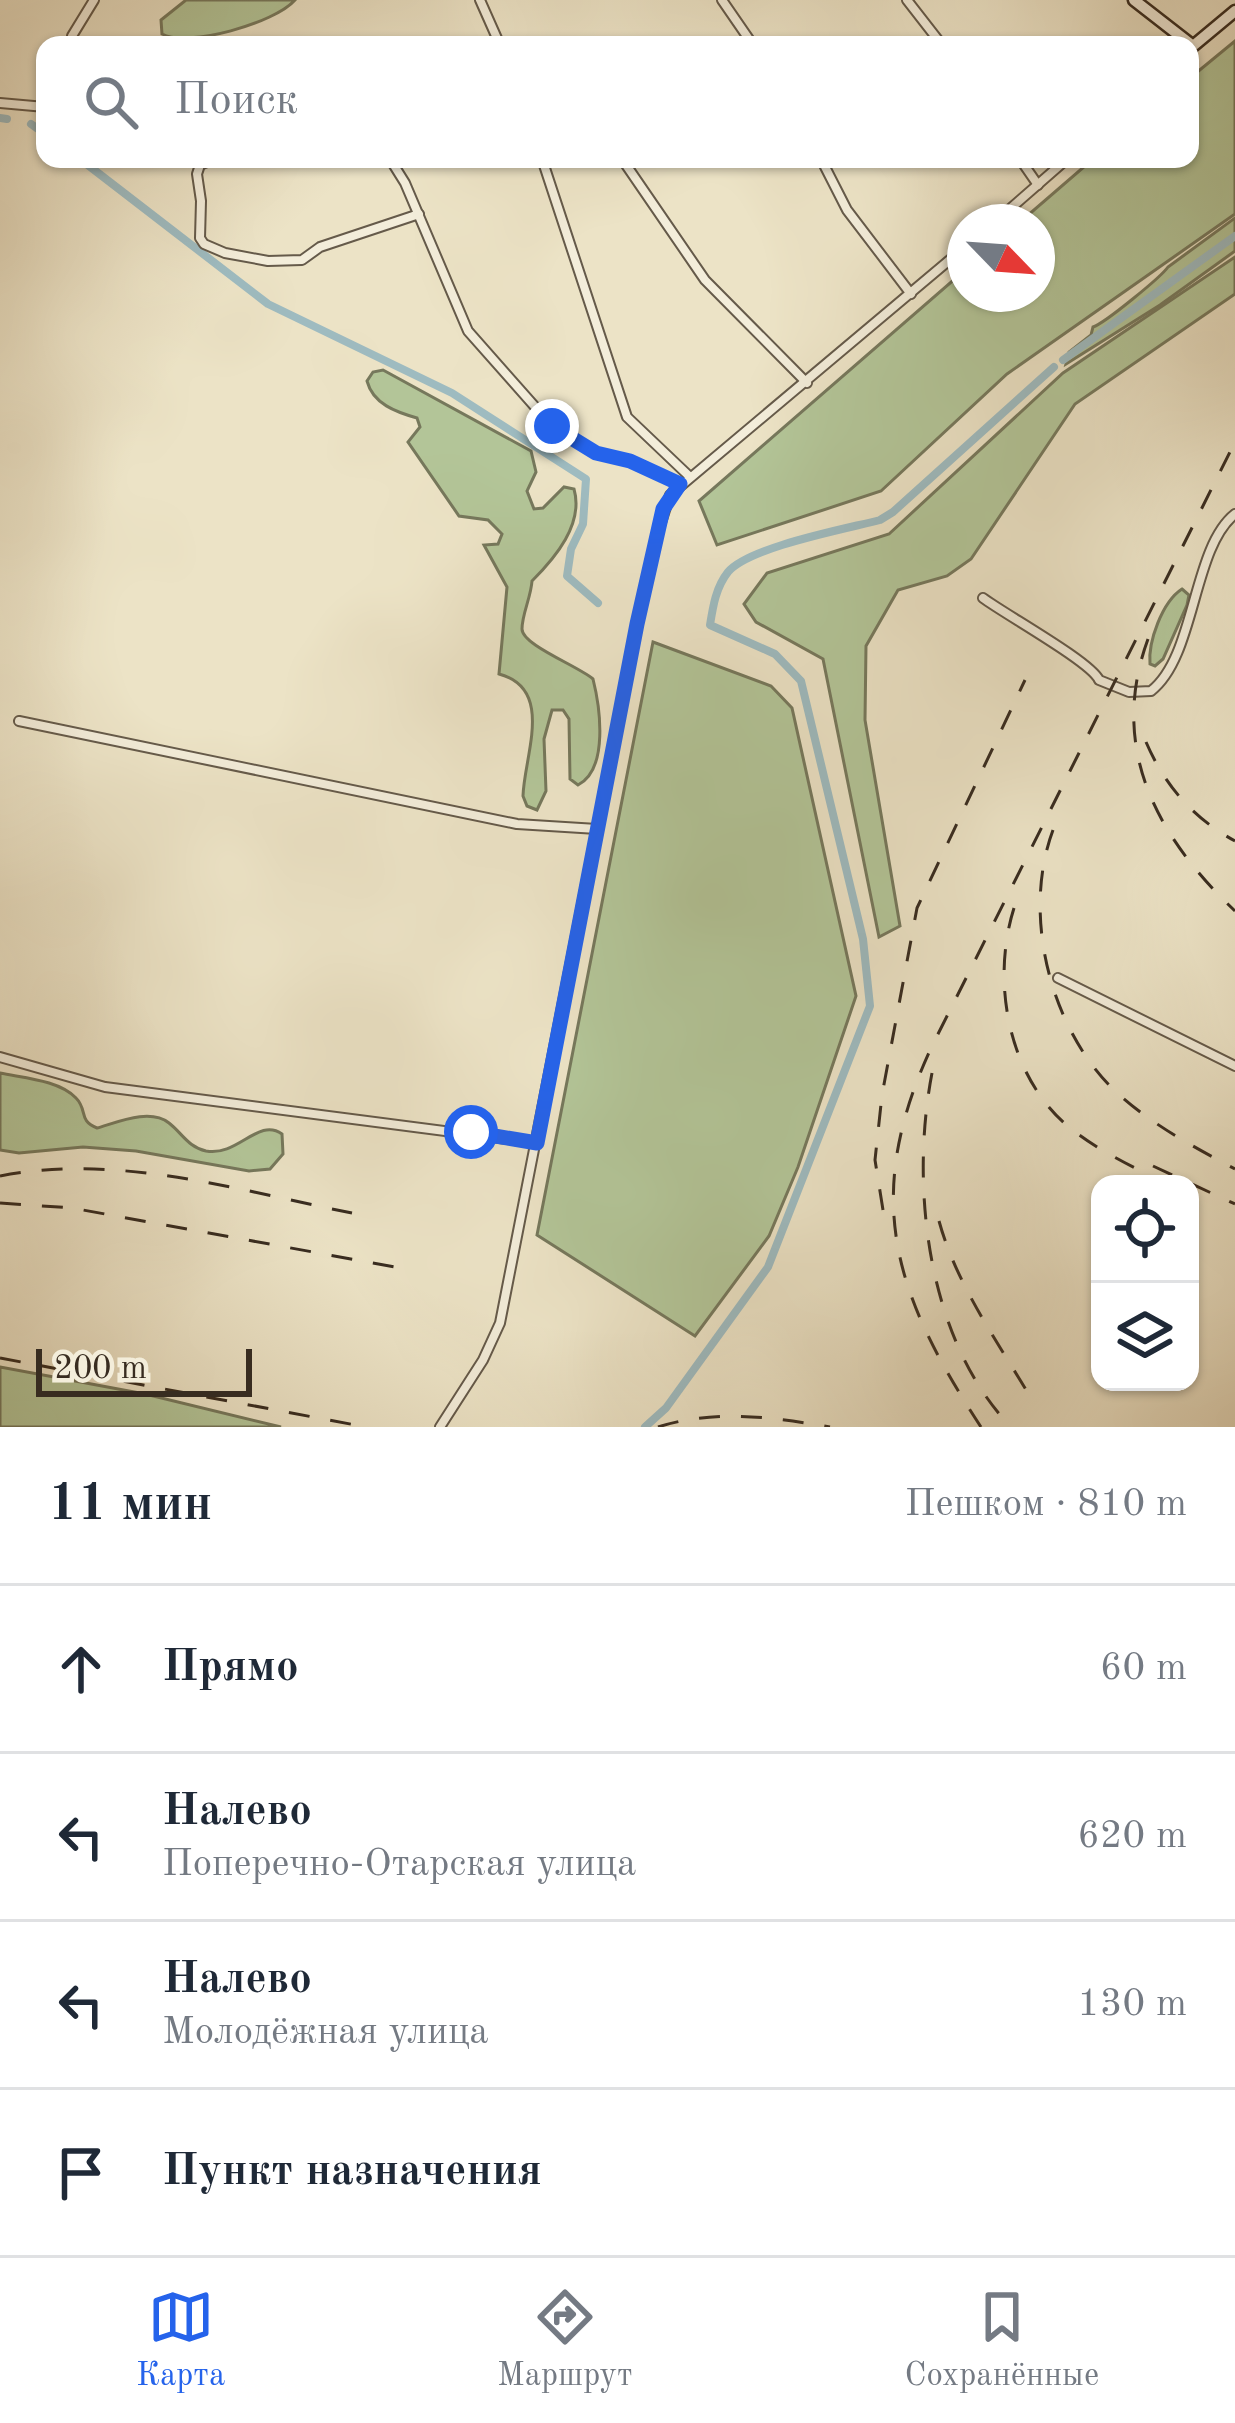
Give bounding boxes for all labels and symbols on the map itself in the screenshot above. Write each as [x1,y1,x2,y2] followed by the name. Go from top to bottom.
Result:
[947,204,1055,312] north arrow
[525,399,579,453] route end
[444,1105,498,1159] route start
[36,1343,252,1396] scale bar

